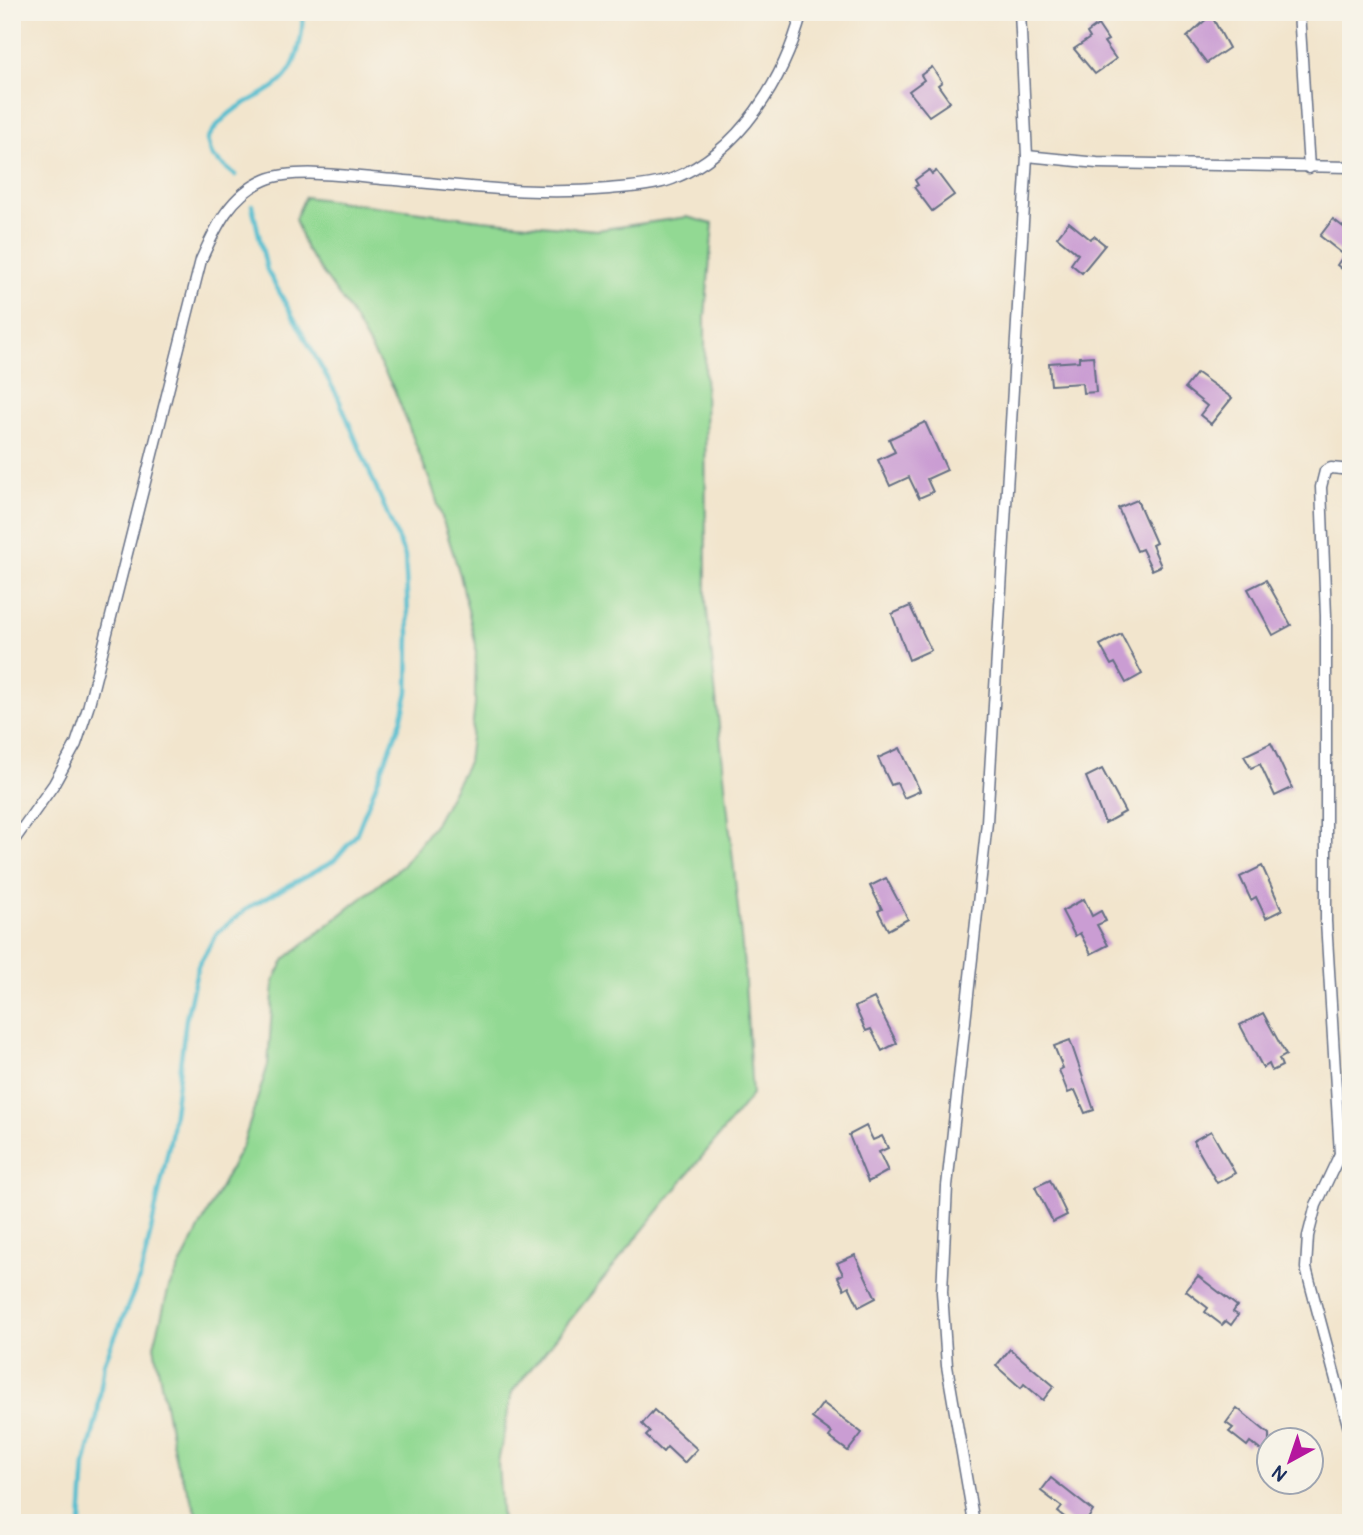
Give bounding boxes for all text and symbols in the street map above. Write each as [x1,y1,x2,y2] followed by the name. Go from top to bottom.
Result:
[1254,1426,1324,1496] north arrow
[1267,1460,1292,1487] text: N

